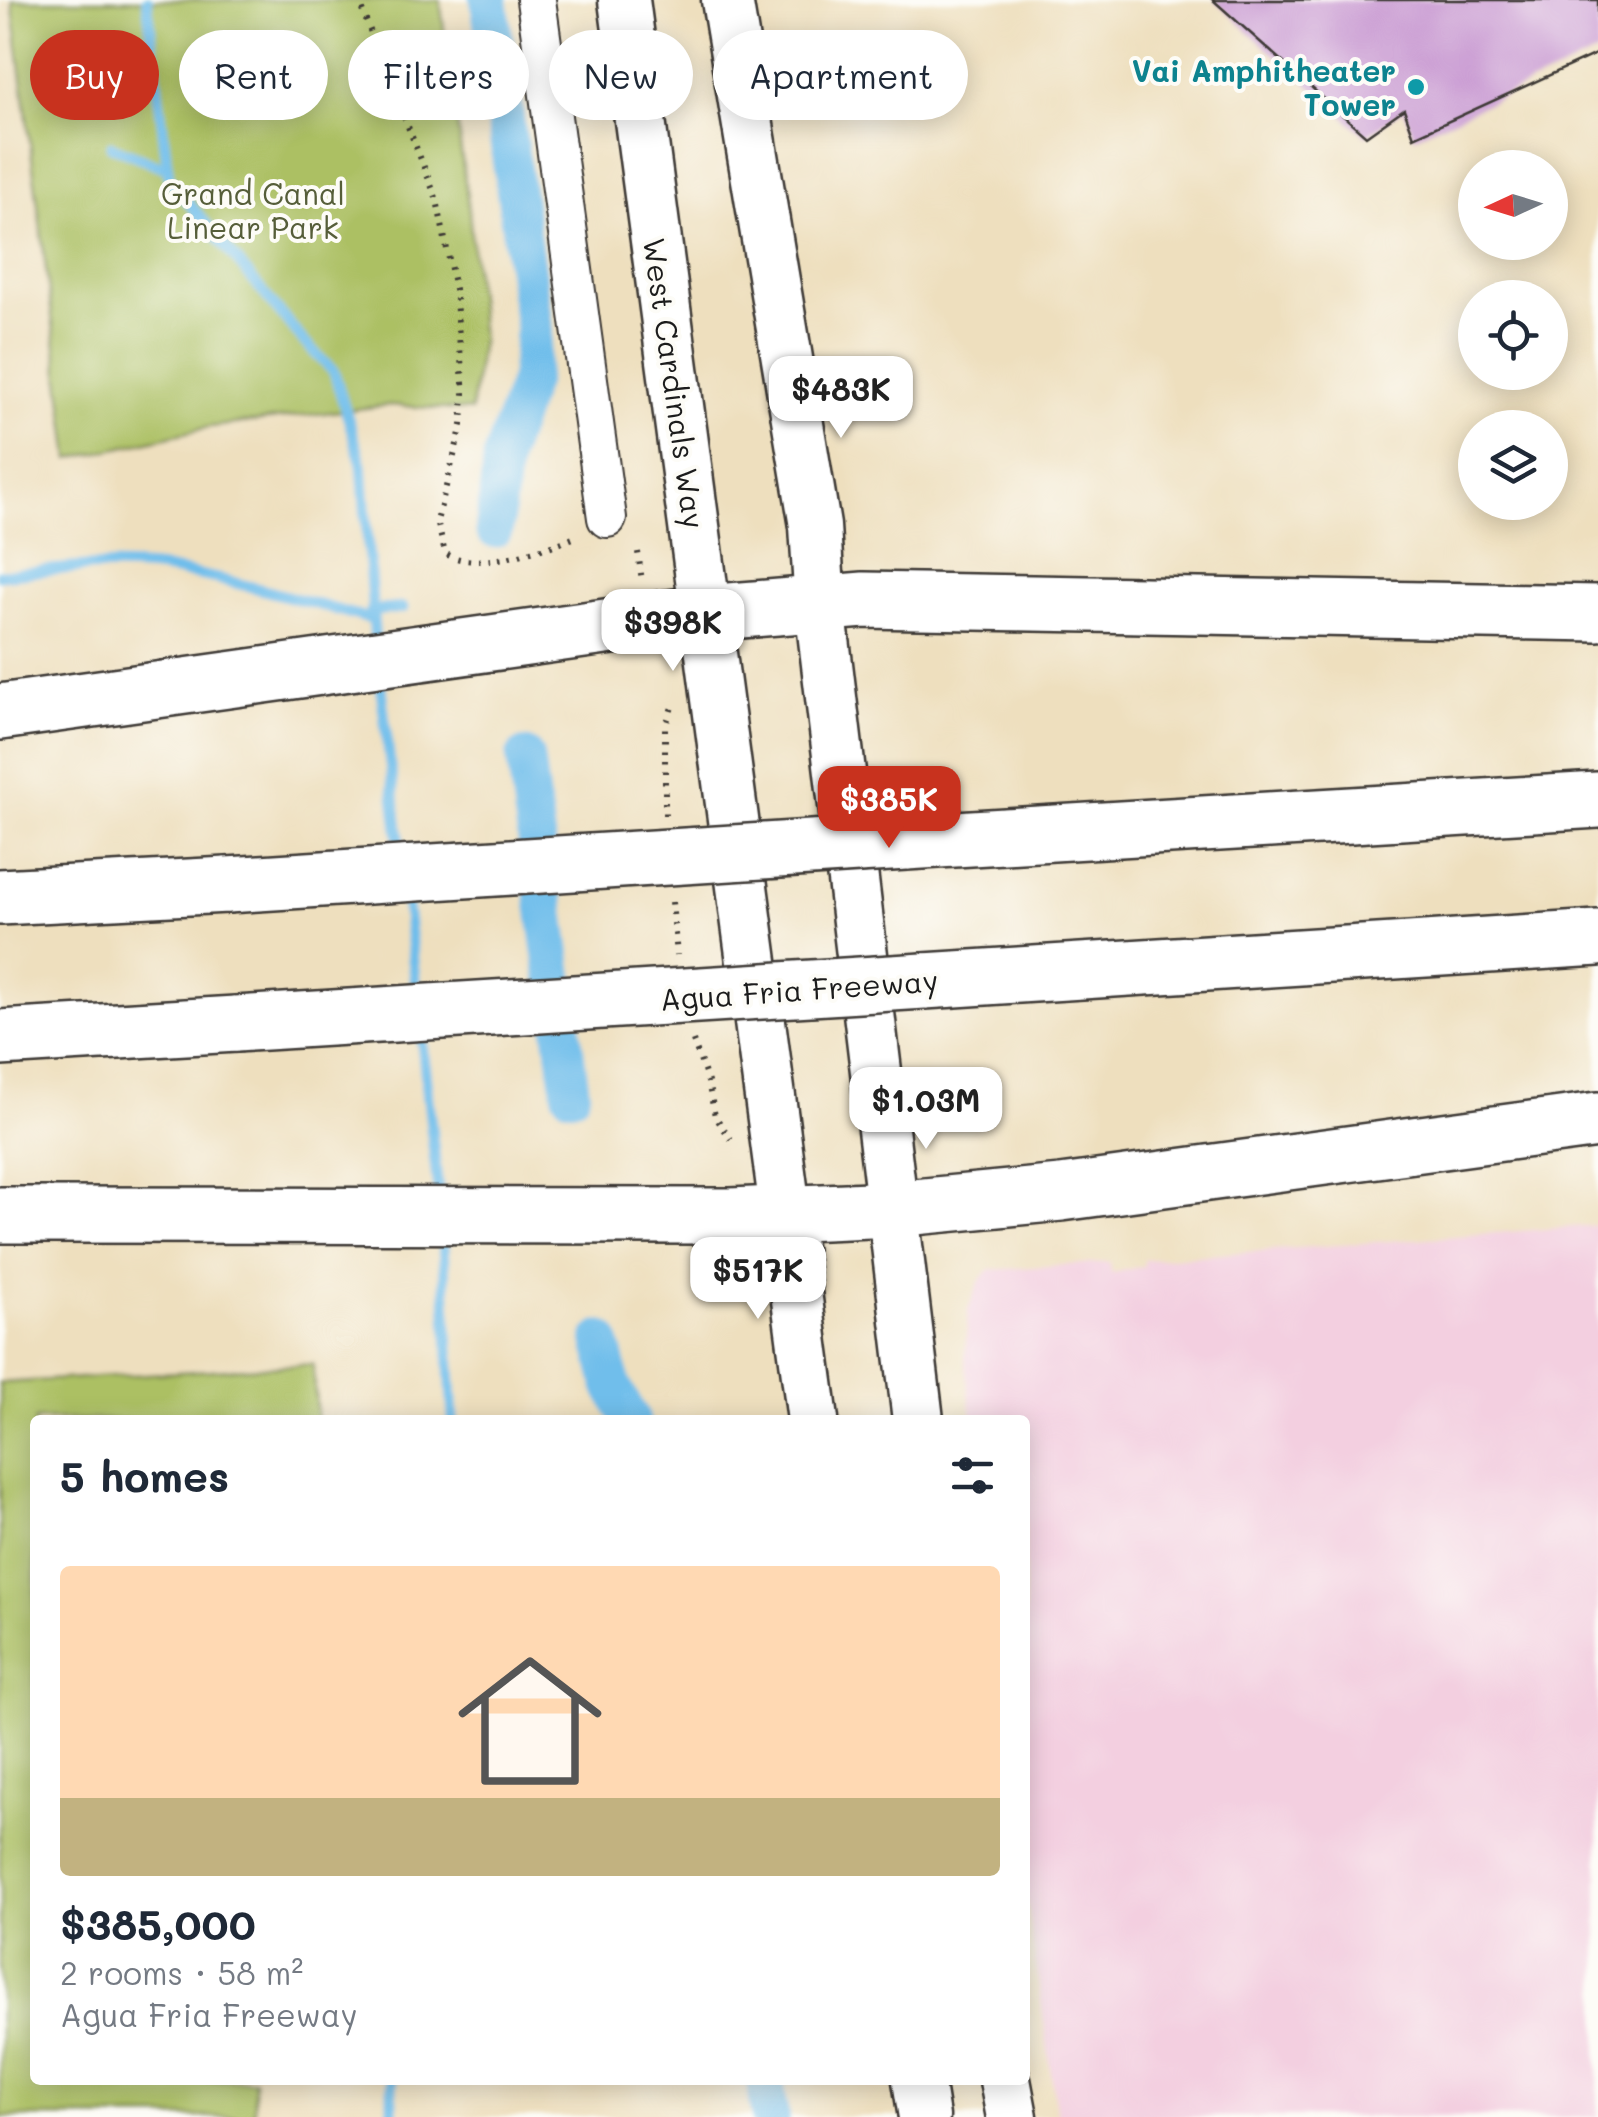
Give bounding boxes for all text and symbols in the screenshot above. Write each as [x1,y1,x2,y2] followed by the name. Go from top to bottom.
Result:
[30,30,159,120] chip: Buy
[179,30,328,120] chip: Rent
[348,30,529,120] chip: Filters
[549,30,693,120] chip: New
[713,30,968,120] chip: Apartment
[1132,50,1396,124] place label: Vai Amphitheater Tower
[1405,76,1427,98] marker: Vai Amphitheater Tower
[1458,150,1568,260] north arrow
[1458,150,1568,520] map controls
[161,173,345,247] park label: Grand Canal Linear Park
[635,235,715,531] street label: West Cardinals Way
[1458,280,1568,390] button: locate
[771,356,911,441] pin: $483K
[791,367,891,409] text: $483K
[1458,410,1568,520] button: layers
[603,589,743,674] pin: $398K
[623,600,723,642] text: $398K
[819,766,959,851] pin: $385K
[840,777,938,819] text: $385K
[659,959,939,1019] street label: Agua Fria Freeway
[845,1067,1007,1152] pin: $1.03M
[871,1078,981,1120] text: $1.03M
[688,1237,828,1322] pin: $517K
[712,1248,804,1290] text: $517K
[60,1448,229,1503] text: 5 homes
[945,1448,1000,1503] icon: filters
[440,1631,620,1811] icon: home
[60,1896,256,1951] text: $385,000
[60,1951,303,1993] text: 2 rooms · 58 m²
[60,1993,357,2035] text: Agua Fria Freeway

